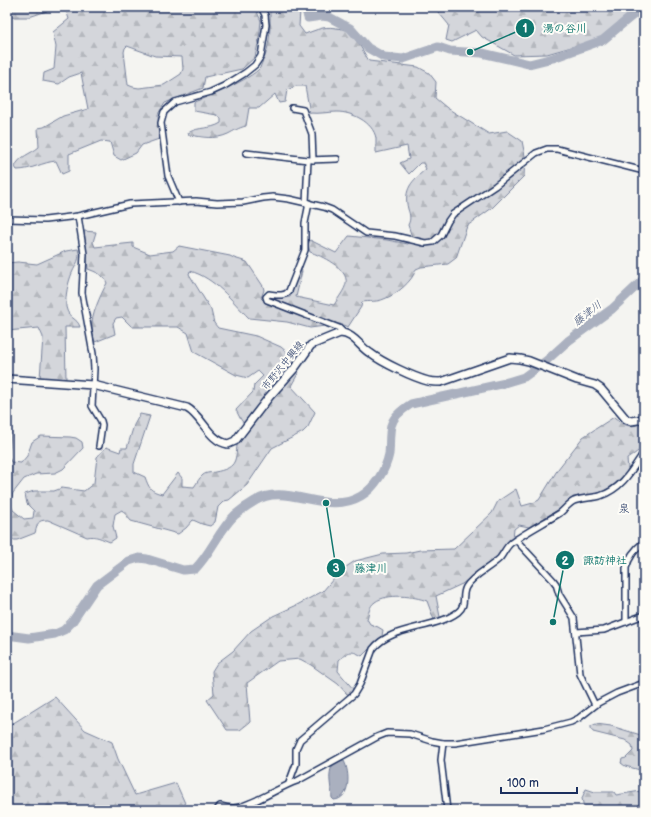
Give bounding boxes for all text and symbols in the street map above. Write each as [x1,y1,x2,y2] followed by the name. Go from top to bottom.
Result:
[515,17,595,40] callout: 湯の谷川
[522,21,528,36] text: 1
[543,22,587,35] text: 湯の谷川
[570,298,604,329] water label: 藤津川
[259,339,306,393] street label: 市野沢中興線
[619,502,630,515] district label: 泉
[555,549,635,572] callout: 諏訪神社
[561,554,569,569] text: 2
[583,554,627,567] text: 諏訪神社
[326,556,395,579] callout: 藤津川
[332,561,340,576] text: 3
[355,562,388,575] text: 藤津川
[501,769,577,795] scale bar
[507,776,539,791] text: 100 m

